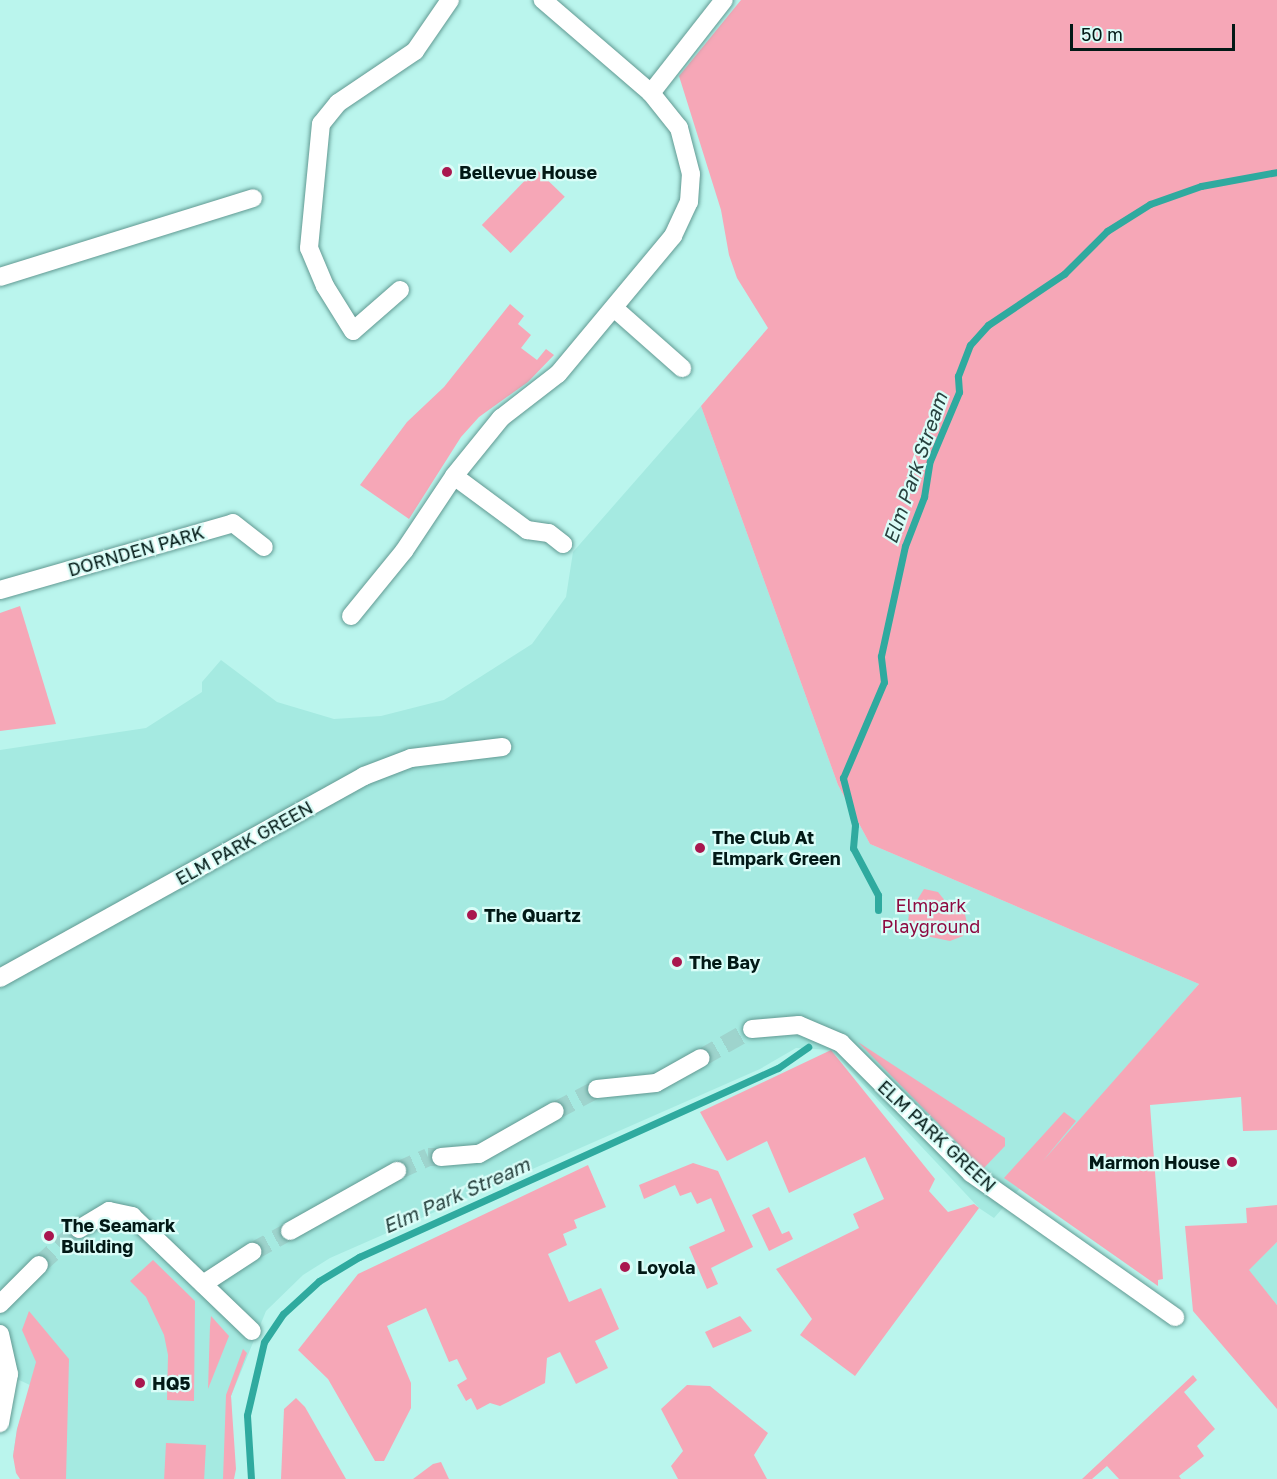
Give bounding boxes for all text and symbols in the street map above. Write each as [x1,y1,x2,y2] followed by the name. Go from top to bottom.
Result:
[1073,12,1238,50] scale bar
[1081,23,1123,45] text: 50 m
[459,161,597,183] place label: Bellevue House
[440,165,454,179] marker: Bellevue House
[878,389,952,547] water label: Elm Park Stream
[65,521,207,581] street label: DORNDEN PARK
[172,796,316,890] street label: ELM PARK GREEN
[712,827,841,870] place label: The Club At Elmpark Green
[693,841,707,855] marker: The Club At Elmpark Green
[882,895,980,938] park label: Elmpark Playground
[484,904,581,926] place label: The Quartz
[465,908,479,922] marker: The Quartz
[689,951,760,973] place label: The Bay
[670,955,684,969] marker: The Bay
[874,1076,1000,1196] street label: ELM PARK GREEN
[1089,1151,1220,1173] place label: Marmon House
[379,1152,533,1238] water label: Elm Park Stream
[1225,1155,1239,1169] marker: Marmon House
[61,1215,175,1258] place label: The Seamark Building
[42,1229,56,1243] marker: The Seamark Building
[637,1256,695,1278] place label: Loyola
[618,1260,632,1274] marker: Loyola
[152,1372,191,1394] place label: HQ5
[133,1376,147,1390] marker: HQ5

